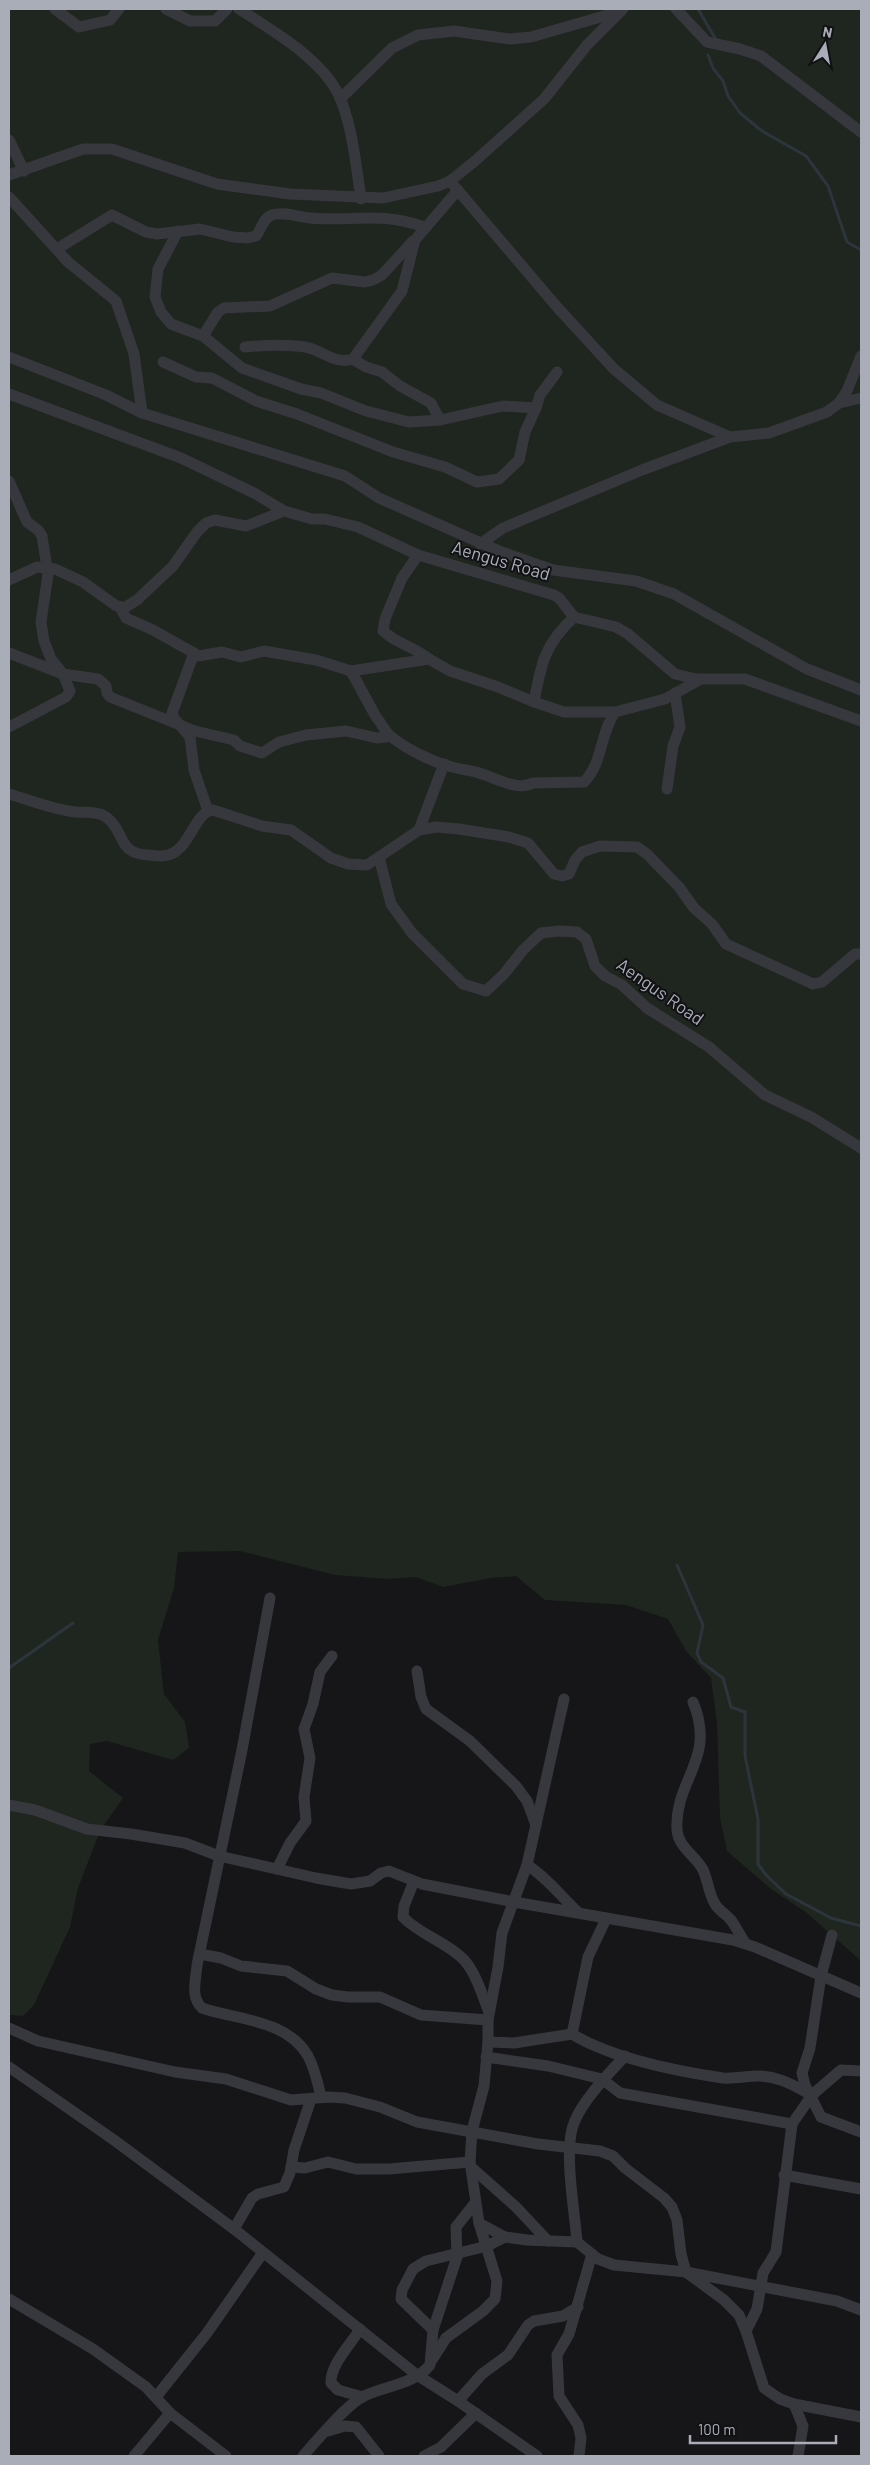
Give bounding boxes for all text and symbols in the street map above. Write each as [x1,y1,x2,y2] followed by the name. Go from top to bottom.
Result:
[800,20,850,70] north arrow
[821,23,834,41] text: N
[450,535,553,585] street label: Aengus Road
[613,953,708,1029] street label: Aengus Road
[690,2412,836,2444] scale bar
[698,2420,736,2438] text: 100 m

